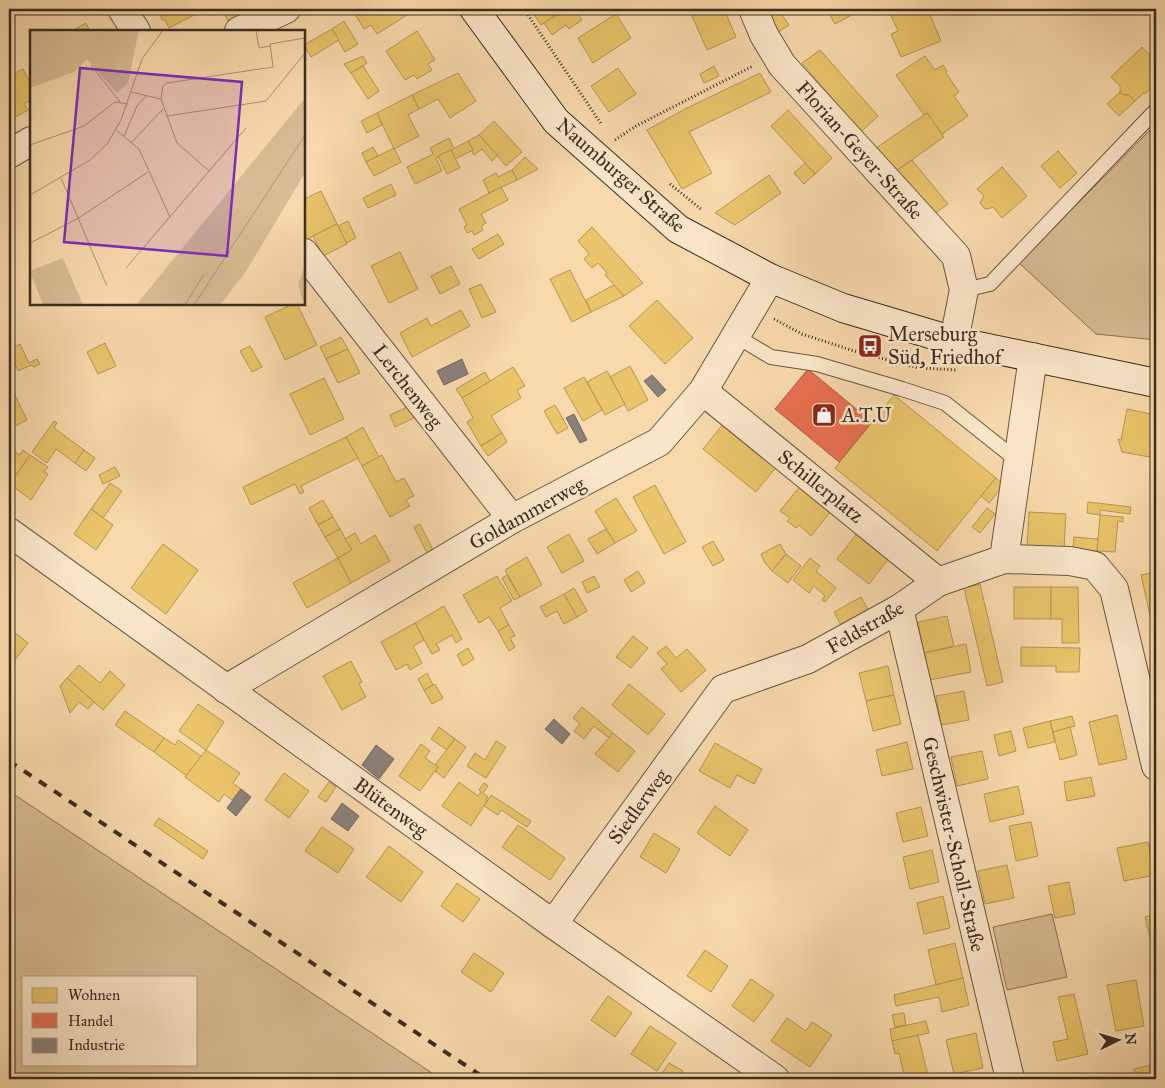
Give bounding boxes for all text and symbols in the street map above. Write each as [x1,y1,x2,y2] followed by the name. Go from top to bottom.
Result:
[30,30,305,305] inset map
[791,76,929,224] street label: Florian-Geyer-Straße
[551,113,690,238] street label: Naumburger Straße
[888,322,1005,369] place label: Merseburg Süd, Friedhof
[857,333,883,359] bus stop icon: Merseburg Süd, Friedhof
[367,339,449,434] street label: Lerchenweg
[811,402,837,428] shop icon: A.T.U
[841,403,891,427] place label: A.T.U
[773,444,869,528] street label: Schillerplatz
[465,471,590,556] street label: Goldammerweg
[822,595,908,659] street label: Feldstraße
[918,734,990,954] street label: Geschwister-Scholl-Straße
[603,763,675,849] street label: Siedlerweg
[349,772,433,843] street label: Blütenweg
[22,976,198,1066] legend
[68,986,120,1004] text: Wohnen
[68,1012,114,1030] text: Handel
[1092,1016,1142,1066] north arrow
[1121,1032,1139,1046] text: N
[68,1036,125,1054] text: Industrie

